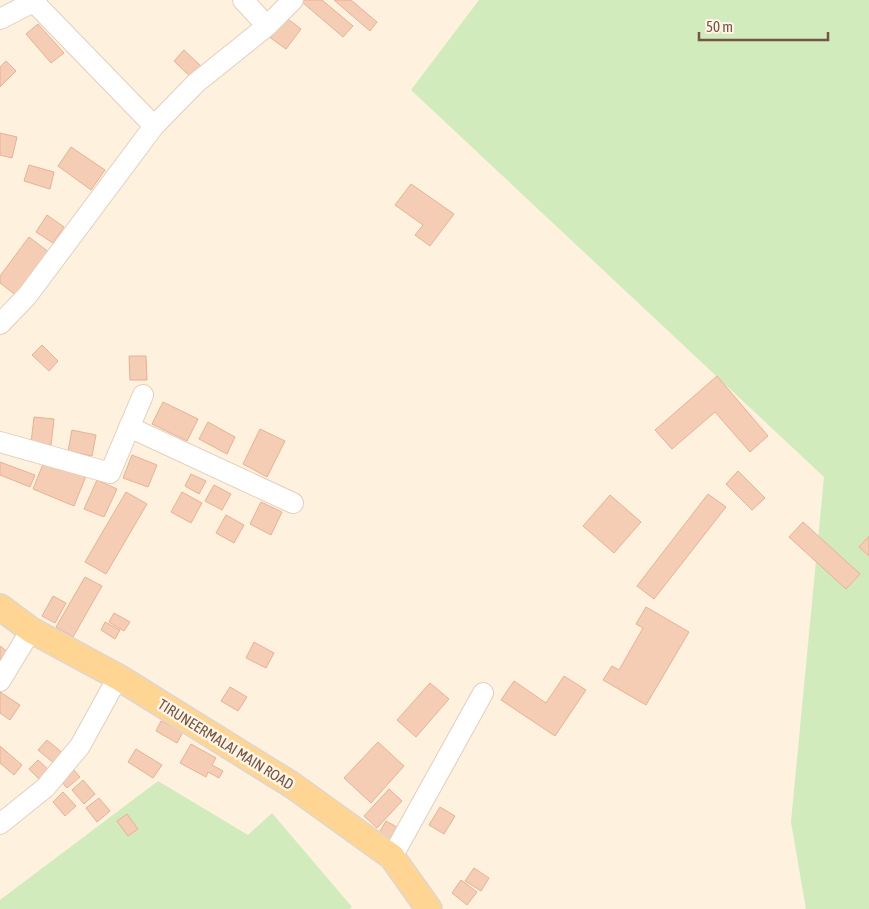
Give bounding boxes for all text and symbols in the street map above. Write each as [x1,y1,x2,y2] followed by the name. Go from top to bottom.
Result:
[699,10,828,42] scale bar
[706,18,733,35] text: 50 m
[155,695,297,793] street label: TIRUNEERMALAI MAIN ROAD

